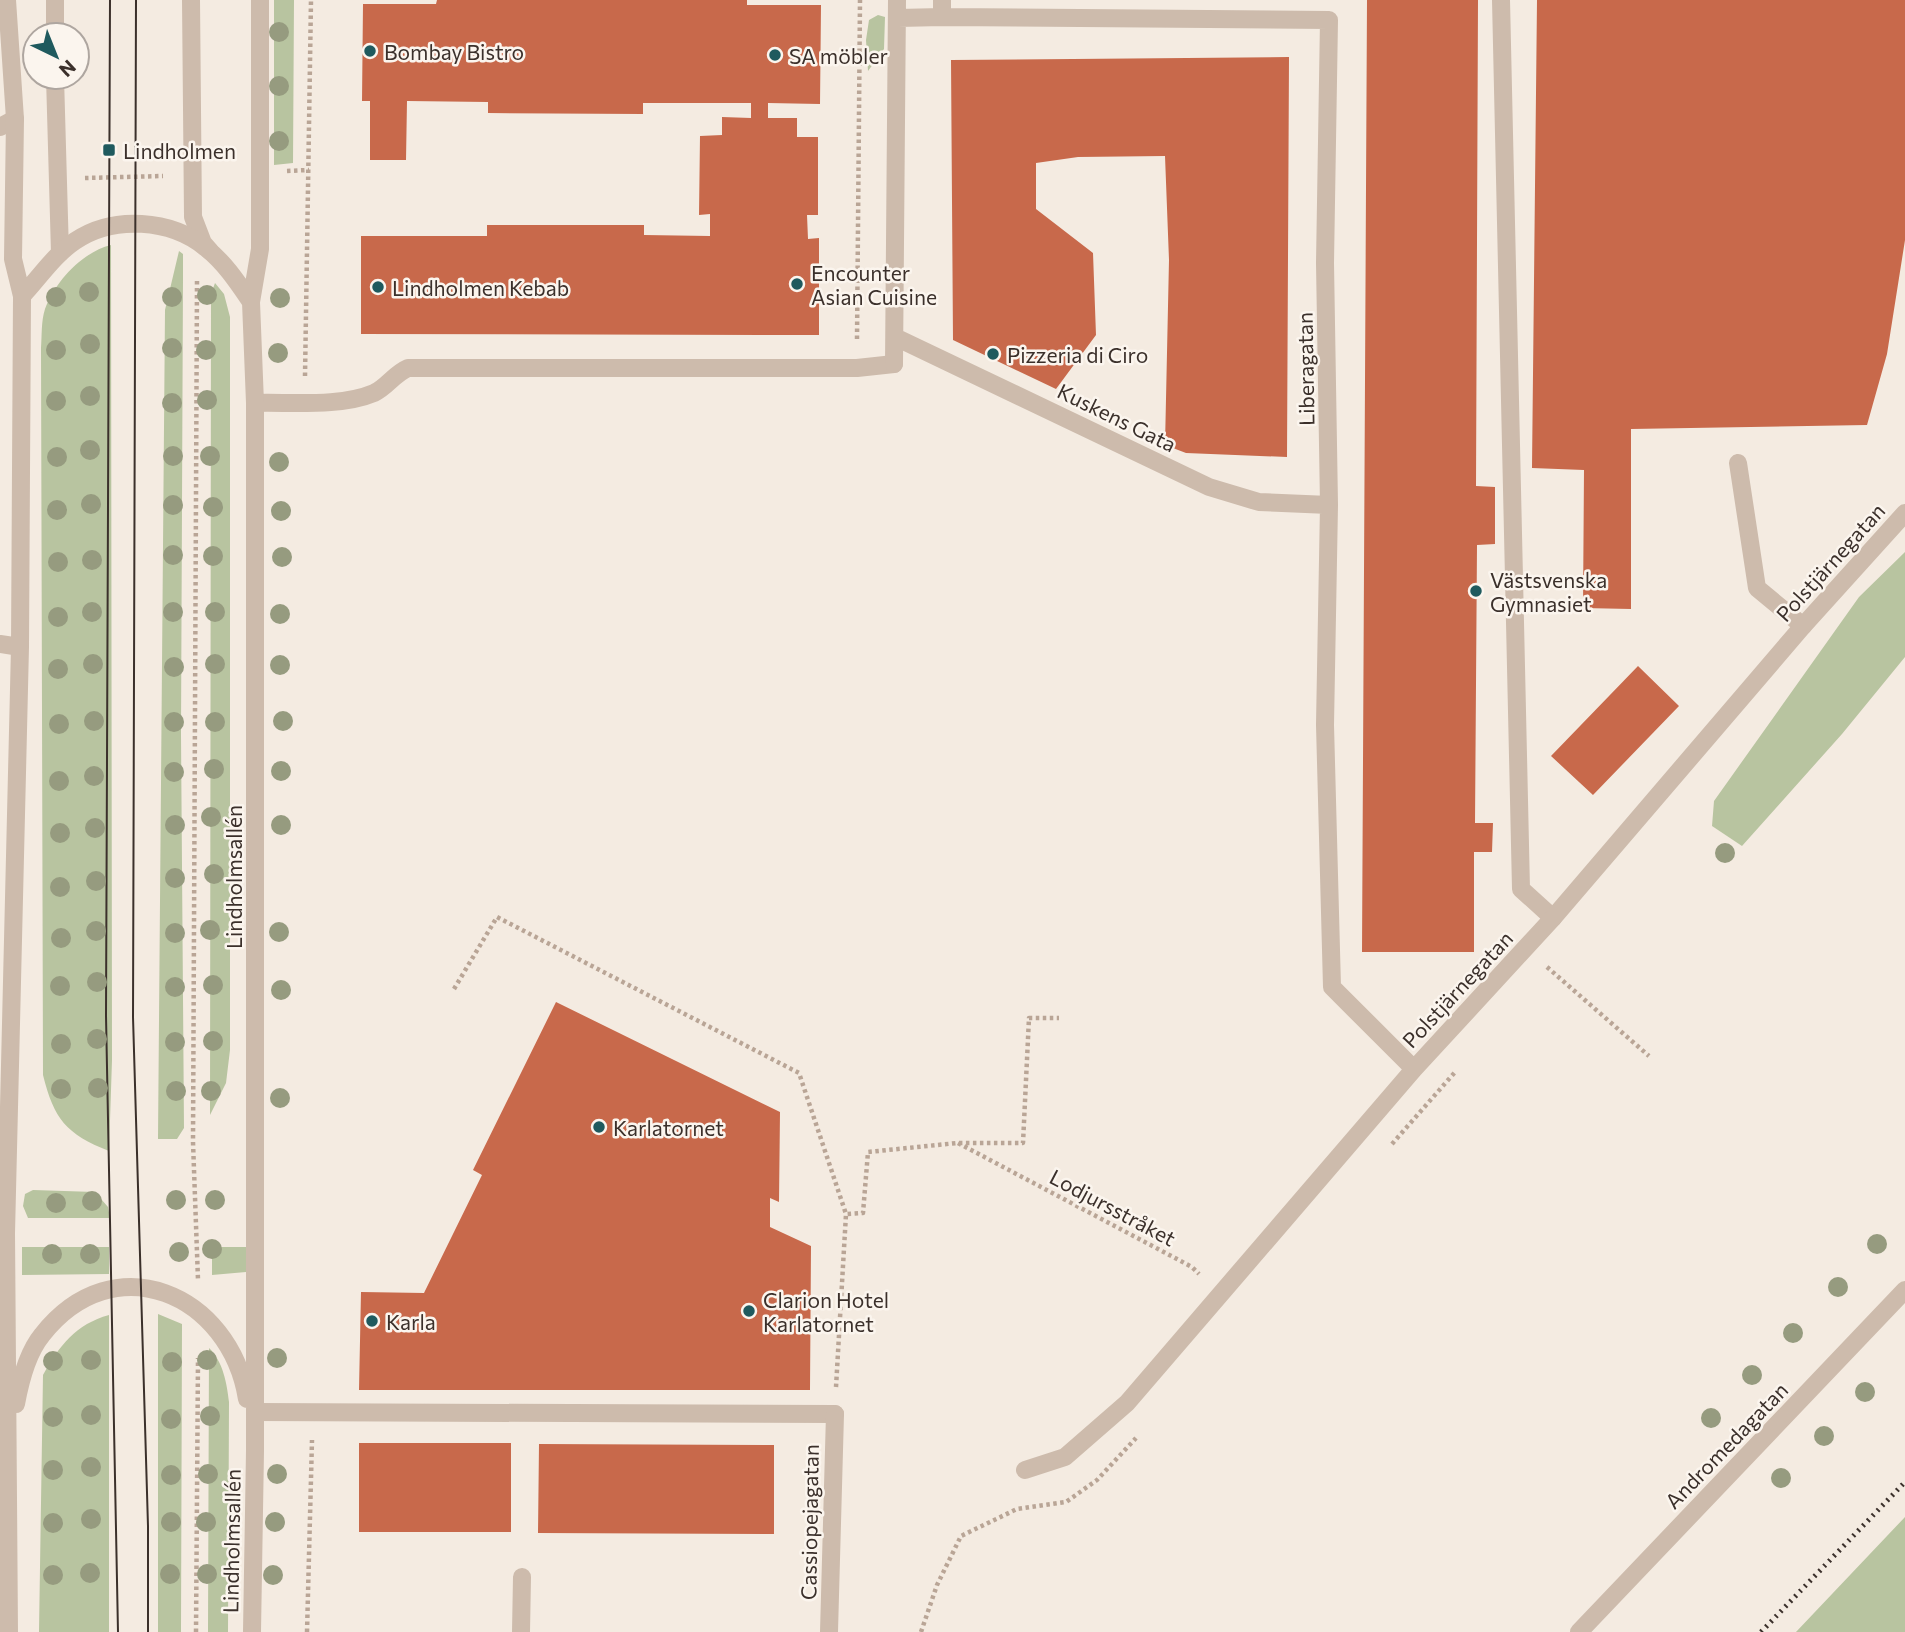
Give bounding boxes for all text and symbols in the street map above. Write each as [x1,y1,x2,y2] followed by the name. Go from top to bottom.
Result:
[21,21,91,91] north arrow
[384,39,524,64] place label: Bombay Bistro
[362,43,378,59] marker: Bombay Bistro
[789,43,888,68] place label: SA möbler
[767,47,783,63] marker: SA möbler
[55,56,81,82] text: N
[123,138,236,163] place label: Lindholmen
[101,142,117,158] marker: Lindholmen
[811,260,937,309] place label: Encounter Asian Cuisine
[392,275,569,300] place label: Lindholmen Kebab
[789,276,805,292] marker: Encounter Asian Cuisine
[370,279,386,295] marker: Lindholmen Kebab
[1292,312,1318,426] street label: Liberagatan
[1007,342,1148,367] place label: Pizzeria di Ciro
[985,346,1001,362] marker: Pizzeria di Ciro
[1054,378,1180,456] street label: Kuskens Gata
[1770,498,1890,626] street label: Polstjärnegatan
[1490,567,1607,616] place label: Västsvenska Gymnasiet
[1468,583,1484,599] marker: Västsvenska Gymnasiet
[221,805,246,949] street label: Lindholmsallén
[1397,925,1517,1053] street label: Polstjärnegatan
[613,1115,724,1140] place label: Karlatornet
[591,1119,607,1135] marker: Karlatornet
[1046,1163,1180,1251] street label: Lodjursstråket
[763,1287,889,1336] place label: Clarion Hotel Karlatornet
[741,1303,757,1319] marker: Clarion Hotel Karlatornet
[386,1309,436,1334] place label: Karla
[364,1313,380,1329] marker: Karla
[1659,1377,1793,1513] street label: Andromedagatan
[795,1444,823,1600] street label: Cassiopejagatan
[217,1469,245,1613] street label: Lindholmsallén

